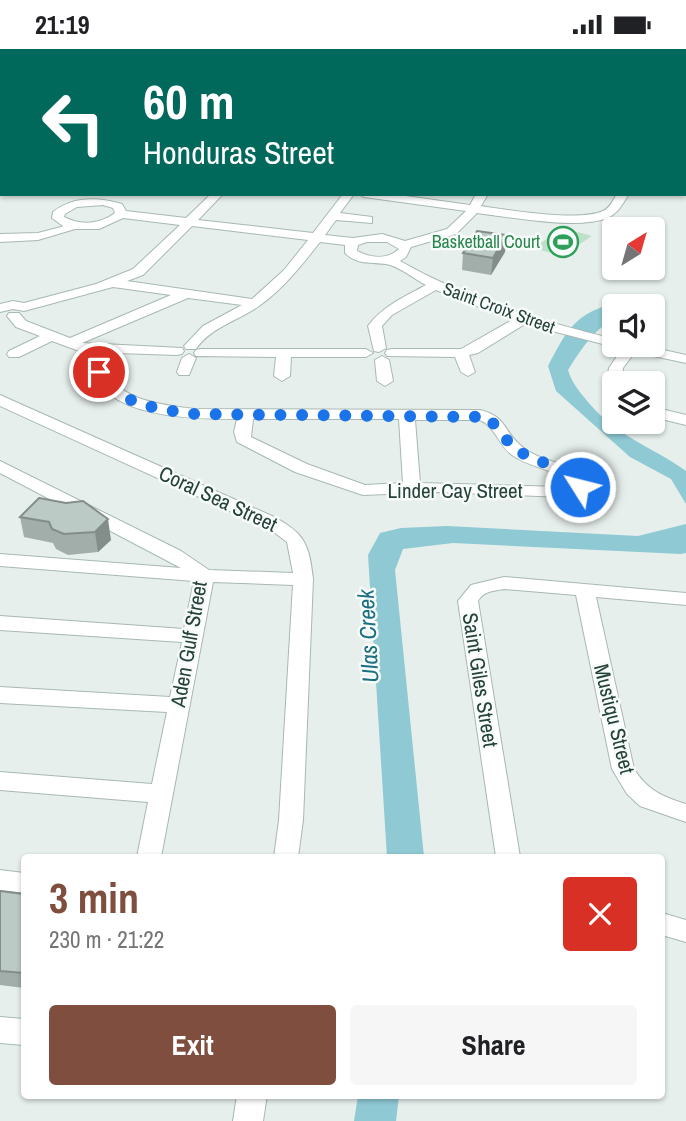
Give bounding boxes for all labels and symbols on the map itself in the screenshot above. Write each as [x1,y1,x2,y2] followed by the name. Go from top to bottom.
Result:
[602,217,665,280] north arrow
[546,225,580,259] sports icon: Basketball Court
[432,229,540,254] place label: Basketball Court
[440,276,559,339] street label: Saint Croix Street
[69,342,129,402] pin
[543,450,617,524] position arrow
[154,459,282,539] street label: Coral Sea Street
[388,476,523,505] street label: Linder Cay Street
[163,578,214,710] street label: Aden Gulf Street
[349,587,385,683] water label: Ulas Creek
[456,611,505,750] street label: Saint Giles Street
[587,661,642,777] street label: Mustiqu Street

